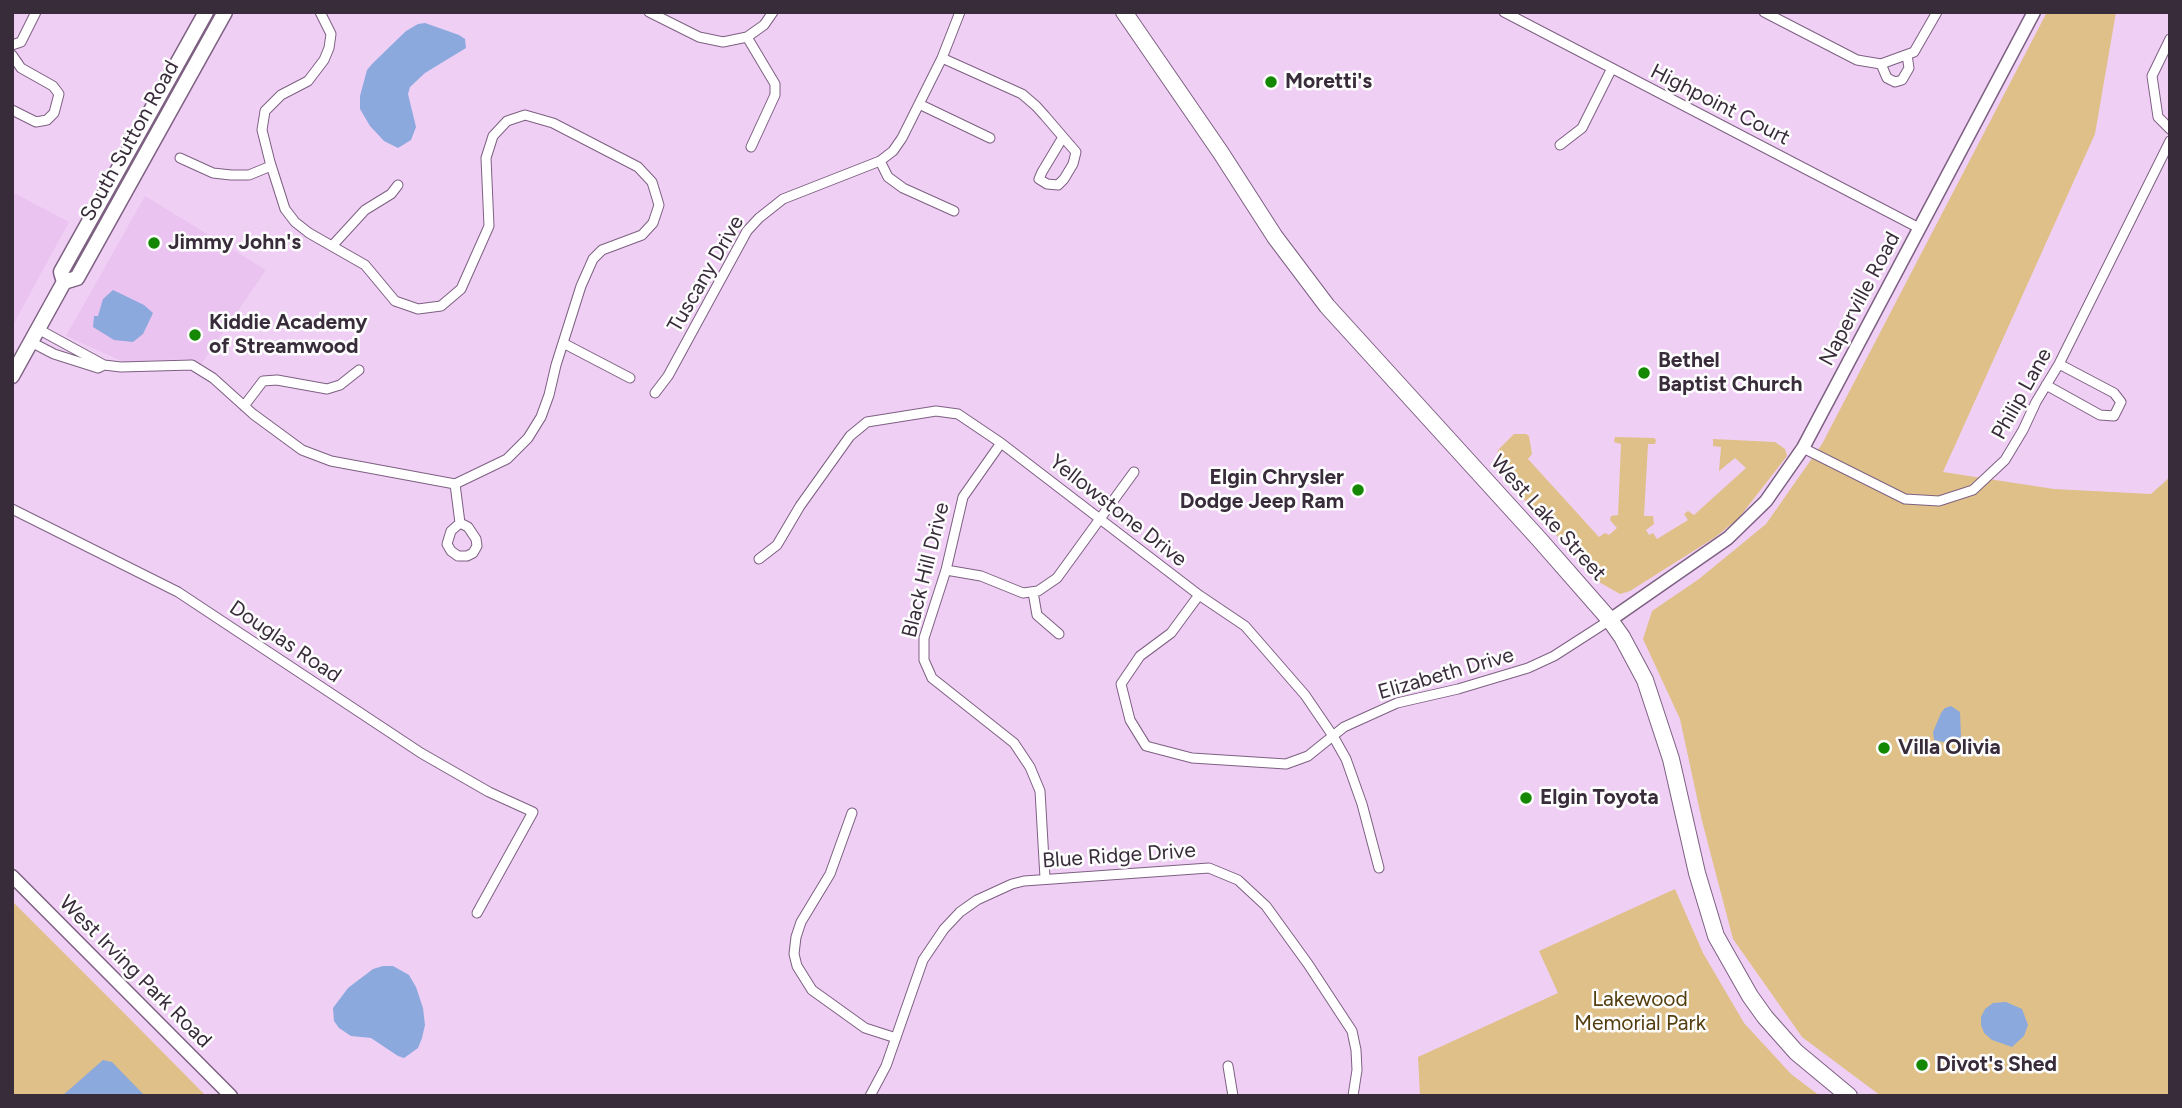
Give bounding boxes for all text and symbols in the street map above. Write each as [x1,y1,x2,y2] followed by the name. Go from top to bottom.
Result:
[75,56,185,226] street label: South Sutton Road
[1646,59,1794,151] street label: Highpoint Court
[1285,69,1372,95] place label: Moretti's
[1263,74,1279,90] marker: Moretti's
[662,211,750,337] street label: Tuscany Drive
[1814,228,1906,370] street label: Naperville Road
[168,230,301,256] place label: Jimmy John's
[146,235,162,251] marker: Jimmy John's
[209,310,367,360] place label: Kiddie Academy of Streamwood
[187,327,203,343] marker: Kiddie Academy of Streamwood
[1987,344,2057,444] street label: Philip Lane
[1658,348,1802,398] place label: Bethel Baptist Church
[1636,365,1652,381] marker: Bethel Baptist Church
[1044,450,1192,572] street label: Yellowstone Drive
[1485,450,1611,586] street label: West Lake Street
[1180,465,1344,515] place label: Elgin Chrysler Dodge Jeep Ram
[1350,482,1366,498] marker: Elgin Chrysler Dodge Jeep Ram
[897,500,955,640] street label: Black Hill Drive
[224,595,346,689] street label: Douglas Road
[1375,643,1517,705] street label: Elizabeth Drive
[1898,735,2001,761] place label: Villa Olivia
[1876,740,1892,756] marker: Villa Olivia
[1540,785,1659,811] place label: Elgin Toyota
[1518,790,1534,806] marker: Elgin Toyota
[1041,838,1197,874] street label: Blue Ridge Drive
[54,891,216,1053] street label: West Irving Park Road
[1574,987,1706,1037] park label: Lakewood Memorial Park
[1936,1052,2057,1078] place label: Divot's Shed
[1914,1057,1930,1073] marker: Divot's Shed

